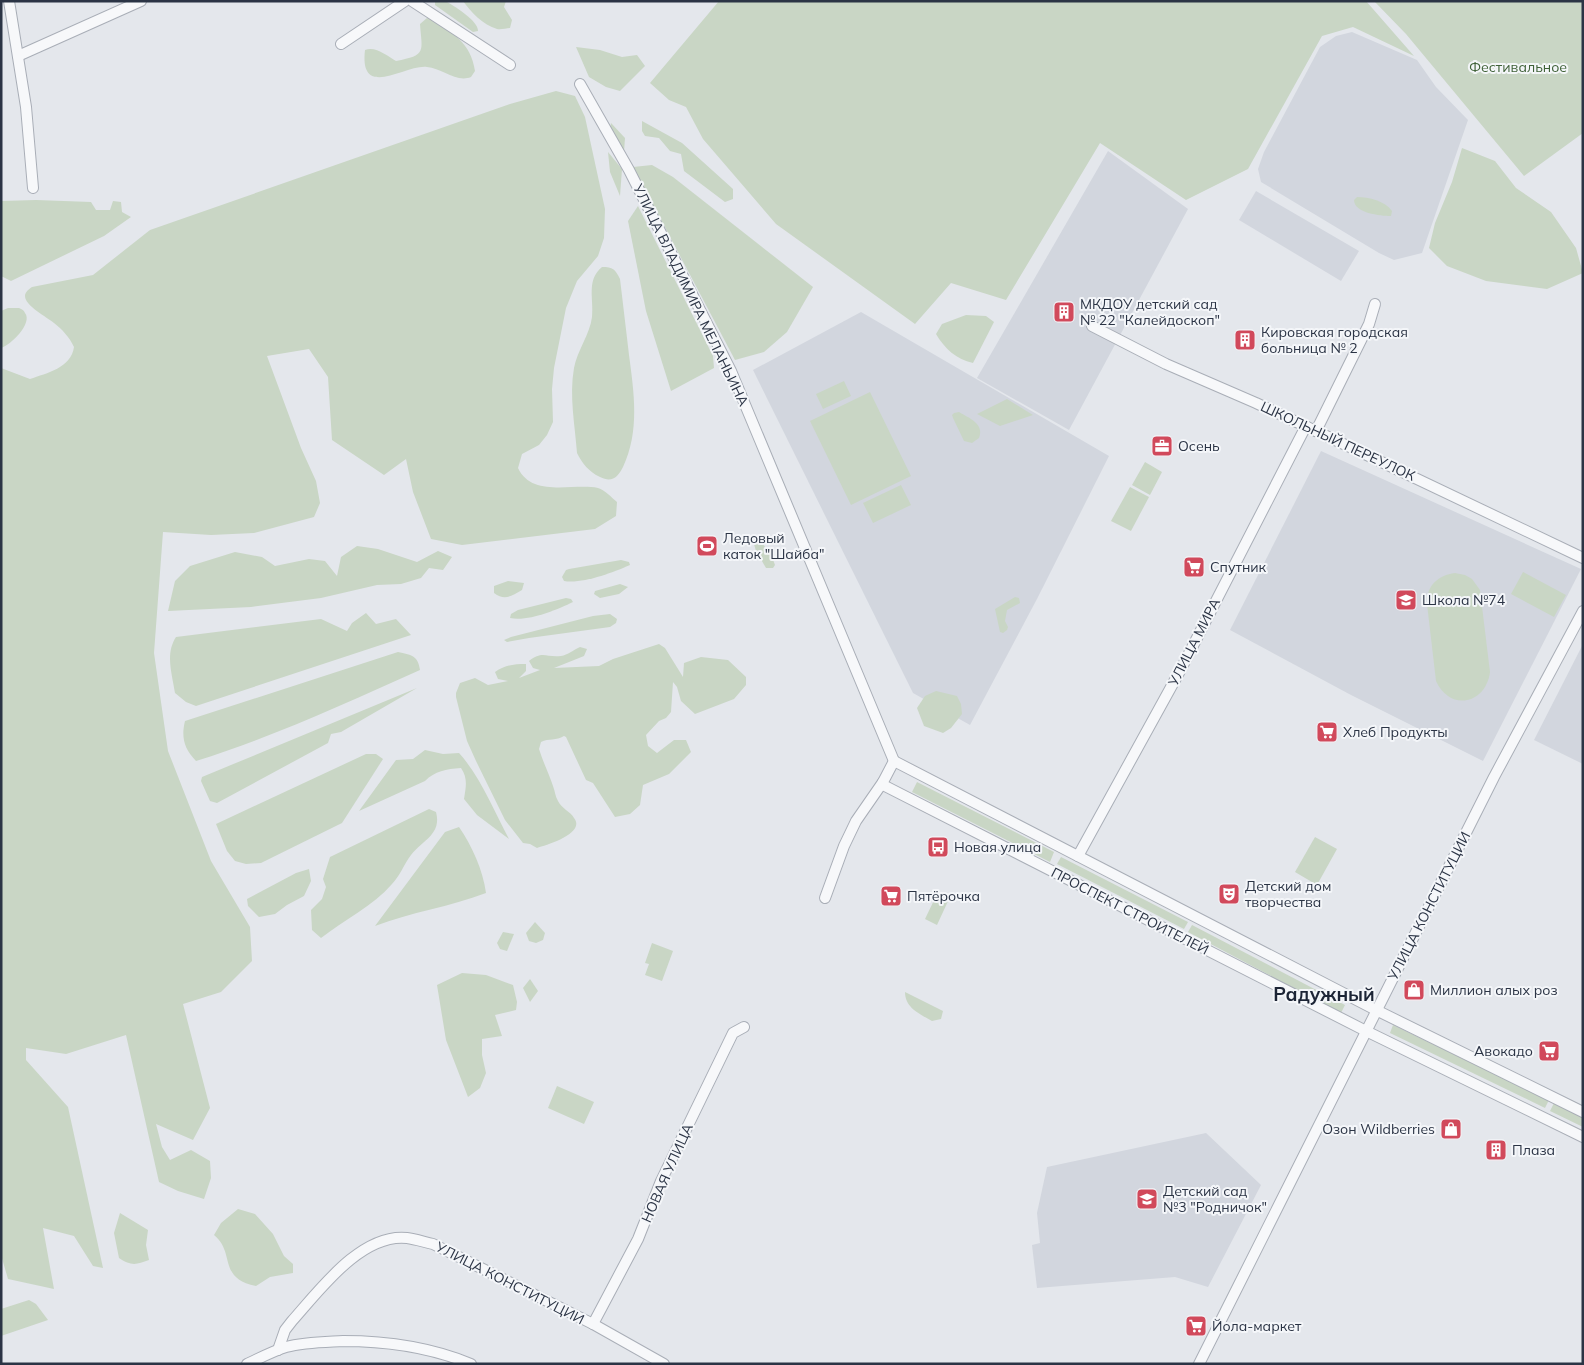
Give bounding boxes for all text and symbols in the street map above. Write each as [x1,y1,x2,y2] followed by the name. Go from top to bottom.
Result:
[1469,58,1567,76] park label: Фестивальное
[629,180,753,410] street label: УЛИЦА ВЛАДИМИРА МЕЛАНЬИНА
[1080,295,1220,329] place label: МКДОУ детский сад № 22 "Калейдоскоп"
[1052,300,1076,324] building icon: МКДОУ детский сад № 22 "Калейдоскоп"
[1261,323,1408,357] place label: Кировская городская больница № 2
[1233,328,1257,352] building icon: Кировская городская больница № 2
[1258,397,1419,485] street label: ШКОЛЬНЫЙ ПЕРЕУЛОК
[1150,434,1174,458] office icon: Осень
[1178,437,1220,455] place label: Осень
[723,529,824,563] place label: Ледовый каток "Шайба"
[695,534,719,558] sports icon: Ледовый каток "Шайба"
[1182,555,1206,579] supermarket icon: Спутник
[1210,558,1267,576] place label: Спутник
[1394,588,1418,612] school or university icon: Школа №74
[1422,591,1506,609] place label: Школа №74
[1164,594,1224,690] street label: УЛИЦА МИРА
[1315,720,1339,744] supermarket icon: Хлеб Продукты
[1343,723,1448,741] place label: Хлеб Продукты
[1383,829,1474,984] street label: УЛИЦА КОНСТИТУЦИИ
[926,835,950,859] bus stop icon: Новая улица
[954,838,1041,856] place label: Новая улица
[1048,863,1212,959] street label: ПРОСПЕКТ СТРОИТЕЛЕЙ
[1245,877,1331,911] place label: Детский дом творчества
[1217,882,1241,906] theatre icon: Детский дом творчества
[879,884,903,908] supermarket icon: Пятёрочка
[907,887,980,905] place label: Пятёрочка
[1402,978,1426,1002] shop icon: Миллион алых роз
[1430,981,1558,999] place label: Миллион алых роз
[1273,982,1375,1006] district label: Радужный
[1537,1039,1561,1063] supermarket icon: Авокадо
[1474,1042,1533,1060] place label: Авокадо
[1439,1117,1463,1141] shop icon: Озон Wildberries
[637,1120,697,1225] street label: НОВАЯ УЛИЦА
[1322,1120,1435,1138] place label: Озон Wildberries
[1484,1138,1508,1162] building icon: Плаза
[1512,1141,1555,1159] place label: Плаза
[1163,1182,1267,1216] place label: Детский сад №3 "Родничок"
[1135,1187,1159,1211] school or university icon: Детский сад №3 "Родничок"
[432,1237,587,1328] street label: УЛИЦА КОНСТИТУЦИИ
[1184,1314,1208,1338] supermarket icon: Йола-маркет
[1212,1317,1302,1335] place label: Йола-маркет

